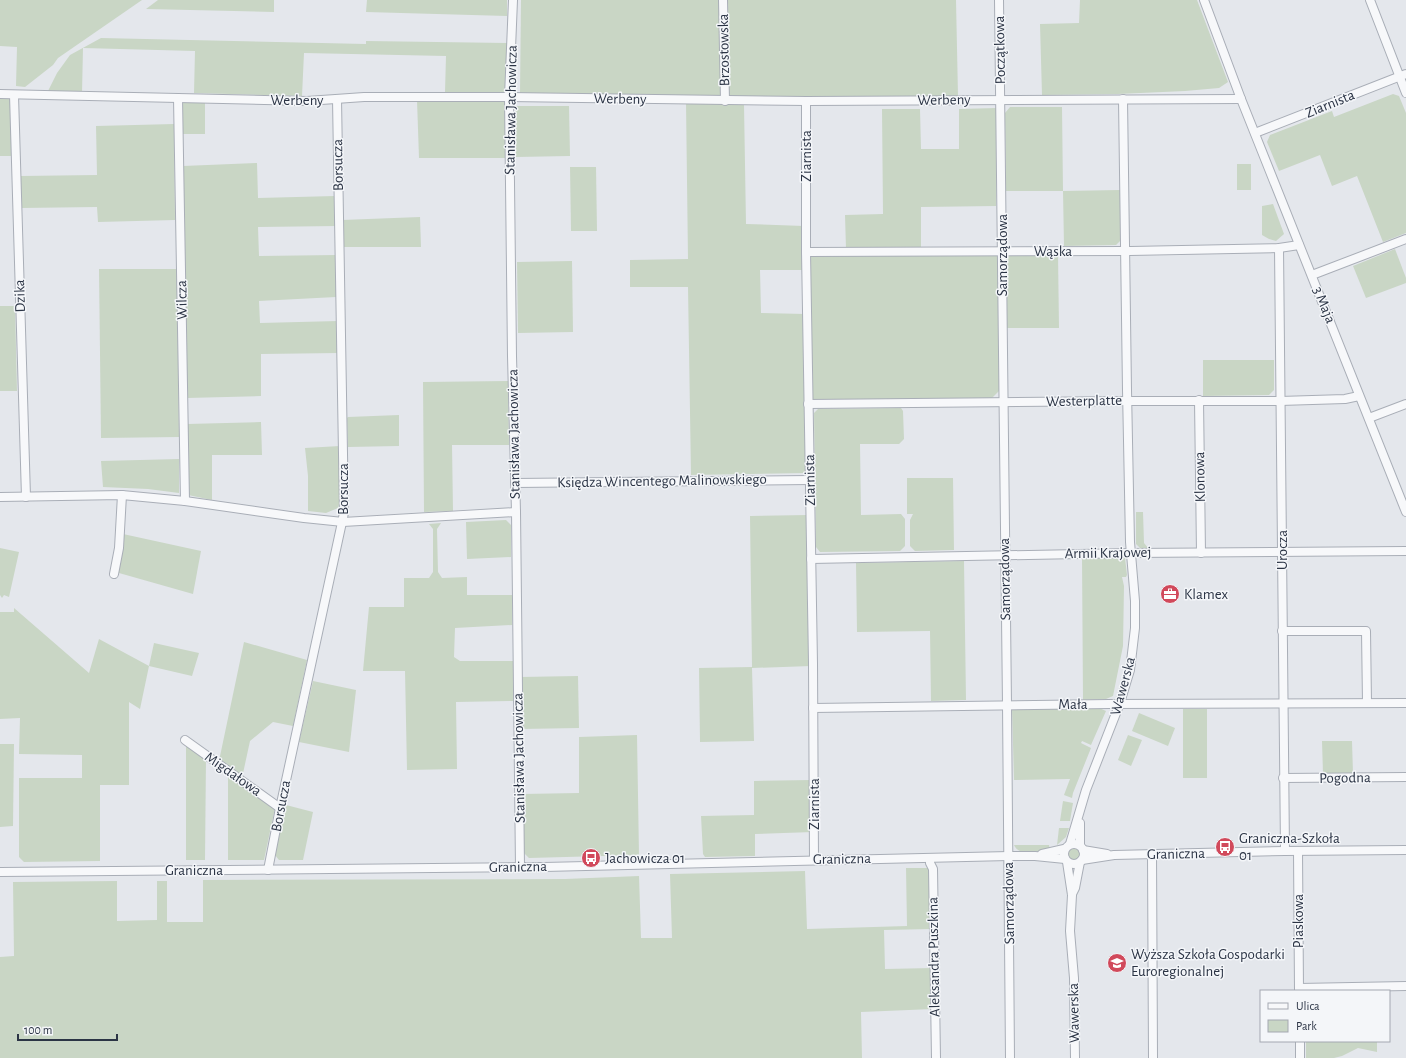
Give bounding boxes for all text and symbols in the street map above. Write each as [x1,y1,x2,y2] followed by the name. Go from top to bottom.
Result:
[716,14,732,86] street label: Brzostowska
[992,15,1008,85] street label: Początkowa
[502,45,520,175] street label: Stanisława Jachowicza
[1303,87,1357,121] street label: Ziarnista
[593,91,647,107] street label: Werbeny
[917,92,971,108] street label: Werbeny
[271,93,324,108] street label: Werbeny
[799,130,814,182] street label: Ziarnista
[330,139,346,191] street label: Borsucza
[995,214,1010,296] street label: Samorządowa
[1034,244,1072,259] street label: Wąska
[12,279,28,313] street label: Dzika
[174,280,190,320] street label: Wilcza
[1310,284,1338,326] street label: 3 Maja
[505,369,523,499] street label: Stanisława Jachowicza
[1046,393,1122,409] street label: Westerplatte
[1192,451,1208,503] street label: Klonowa
[802,454,818,506] street label: Ziarnista
[336,463,351,515] street label: Borsucza
[557,472,767,490] street label: Księdza Wincentego Malinowskiego
[1275,530,1290,570] street label: Urocza
[997,538,1013,620] street label: Samorządowa
[1065,545,1151,561] street label: Armii Krajowej
[1159,583,1181,605] office icon: Klamex
[1184,587,1229,602] place label: Klamex
[1108,655,1138,717] street label: Wawerska
[510,693,528,823] street label: Stanisława Jachowicza
[1058,697,1088,712] street label: Mała
[202,749,264,799] street label: Migdałowa
[1319,770,1371,786] street label: Pogodna
[807,778,822,830] street label: Ziarnista
[269,779,293,833] street label: Borsucza
[1239,831,1340,863] place label: Graniczna-Szkoła 01
[1214,836,1236,858] bus stop icon: Graniczna-Szkoła 01
[1147,846,1205,862] street label: Graniczna
[580,847,602,869] bus stop icon: Jachowicza 01
[605,851,685,866] place label: Jachowicza 01
[813,851,871,867] street label: Graniczna
[489,859,547,875] street label: Graniczna
[1001,862,1017,944] street label: Samorządowa
[165,863,223,878] street label: Graniczna
[1291,894,1306,948] street label: Piaskowa
[925,897,943,1017] street label: Aleksandra Puszkina
[1131,947,1285,979] place label: Wyższa Szkoła Gospodarki Euroregionalnej
[1106,952,1128,974] school or university icon: Wyższa Szkoła Gospodarki Euroregionalnej
[1066,983,1082,1043] street label: Wawerska
[1260,990,1390,1042] legend
[1296,1000,1320,1012] text: Ulica
[18,1016,117,1042] scale bar
[1296,1020,1317,1032] text: Park
[24,1024,52,1036] text: 100 m

